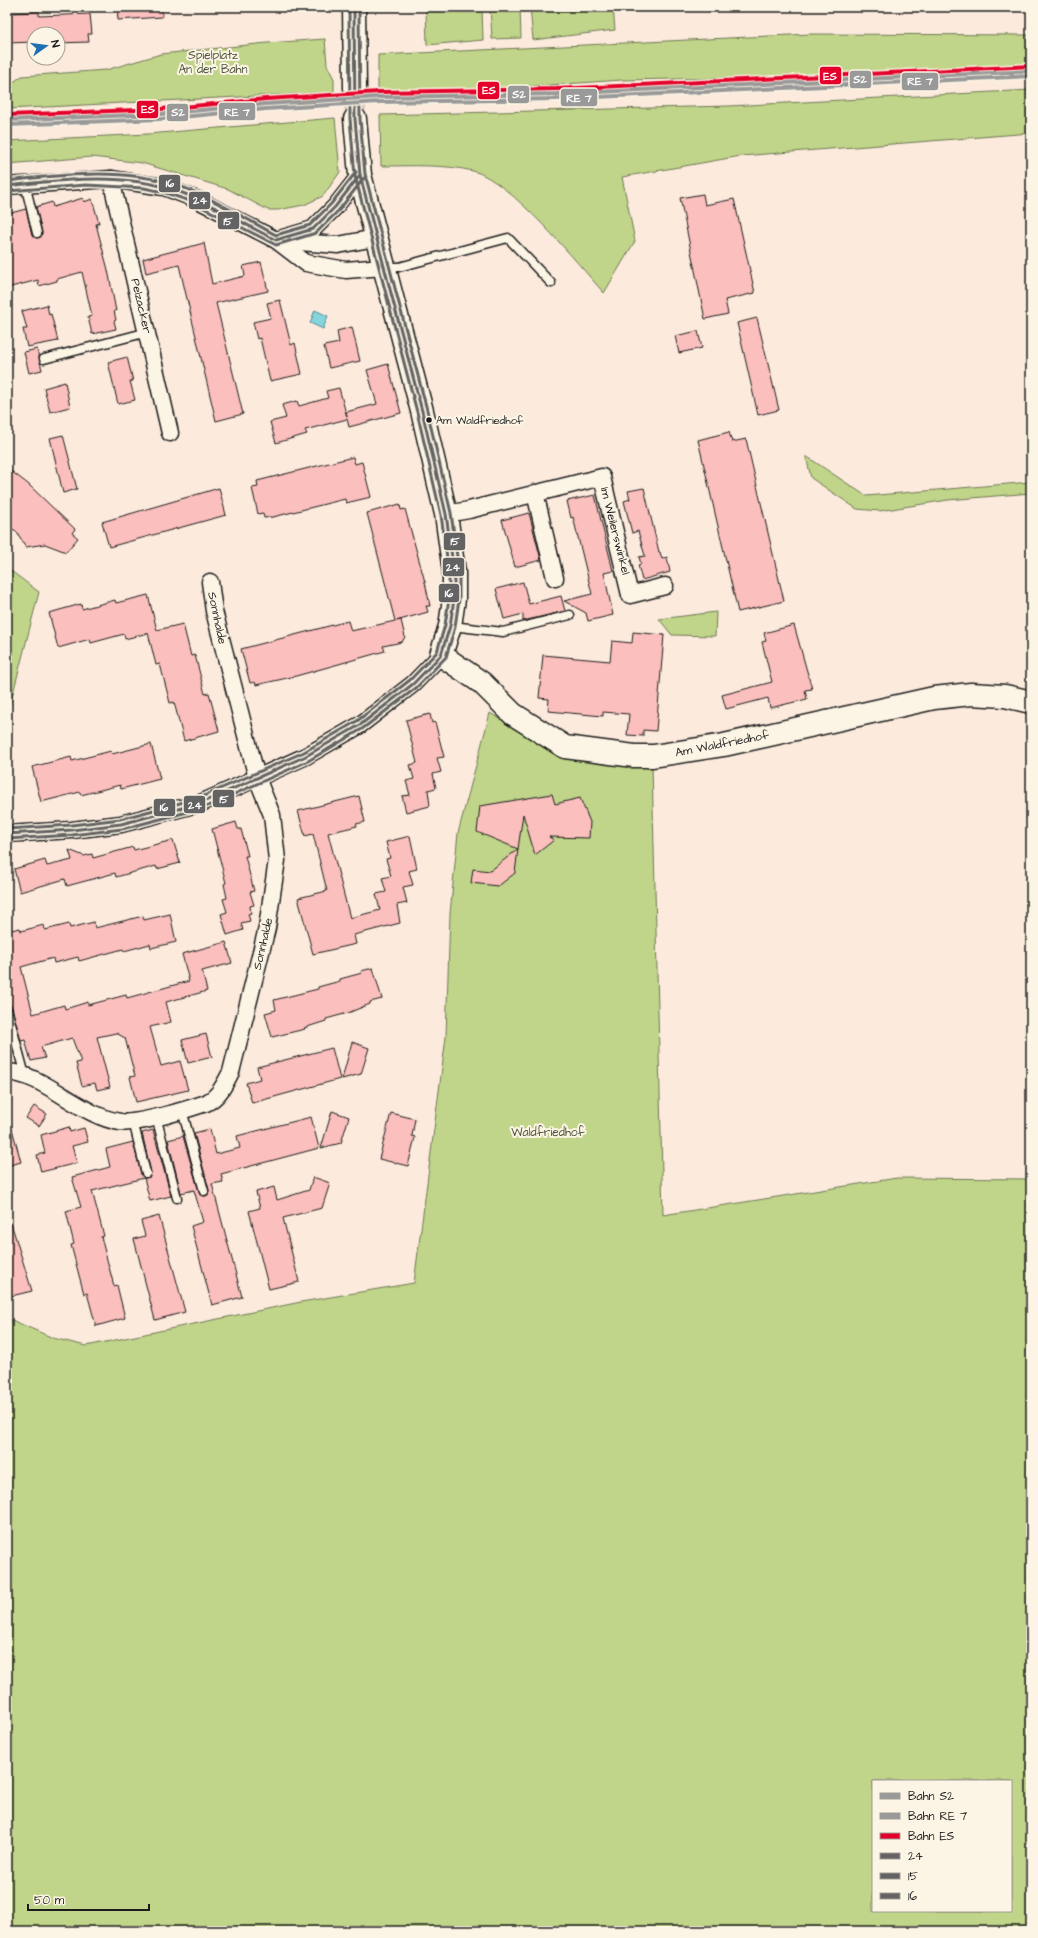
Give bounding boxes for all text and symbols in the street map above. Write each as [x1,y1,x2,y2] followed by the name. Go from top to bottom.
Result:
[26,26,66,66] north arrow
[47,39,63,49] text: N
[178,47,248,78] park label: Spielplatz An der Bahn
[819,66,842,85] line badge: ES
[823,69,837,84] text: ES
[849,70,872,89] line badge: S2
[852,72,867,87] text: S2
[901,72,939,91] line badge: RE 7
[907,74,933,89] text: RE 7
[477,81,500,100] line badge: ES
[482,83,496,98] text: ES
[507,85,530,104] line badge: S2
[511,87,526,102] text: S2
[560,88,598,107] line badge: RE 7
[566,91,592,106] text: RE 7
[136,100,159,119] line badge: ES
[141,102,155,117] text: ES
[218,102,256,121] line badge: RE 7
[166,103,189,122] line badge: S2
[170,105,185,120] text: S2
[224,105,250,120] text: RE 7
[158,174,181,193] line badge: 16
[166,176,174,191] text: 16
[188,191,211,210] line badge: 24
[192,193,207,208] text: 24
[217,211,240,230] line badge: 15
[223,214,233,229] text: 15
[126,277,156,336] street label: Pelzacker
[436,413,524,428] place label: Am Waldfriedhof
[424,415,434,425] marker: Am Waldfriedhof
[596,485,634,577] street label: Im Weilerswinkel
[443,532,466,551] line badge: 15
[450,534,460,549] text: 15
[442,557,465,577] line badge: 24
[445,560,460,575] text: 24
[438,583,460,603] line badge: 16
[445,586,453,601] text: 16
[203,590,231,646] street label: Sonnhalde
[674,726,771,761] street label: Am Waldfriedhof
[212,789,235,808] line badge: 15
[219,792,229,807] text: 15
[183,795,206,814] line badge: 24
[153,798,176,817] line badge: 16
[187,798,202,813] text: 24
[160,800,168,815] text: 16
[249,916,277,972] street label: Sonnhalde
[511,1124,586,1141] park label: Waldfriedhof
[872,1780,1012,1912] legend
[908,1788,954,1805] text: Bahn S2
[908,1808,968,1825] text: Bahn RE 7
[908,1828,954,1845] text: Bahn ES
[908,1848,923,1865] text: 24
[908,1868,919,1885] text: 15
[28,1886,149,1912] scale bar
[908,1888,918,1905] text: 16
[34,1892,65,1909] text: 50 m

